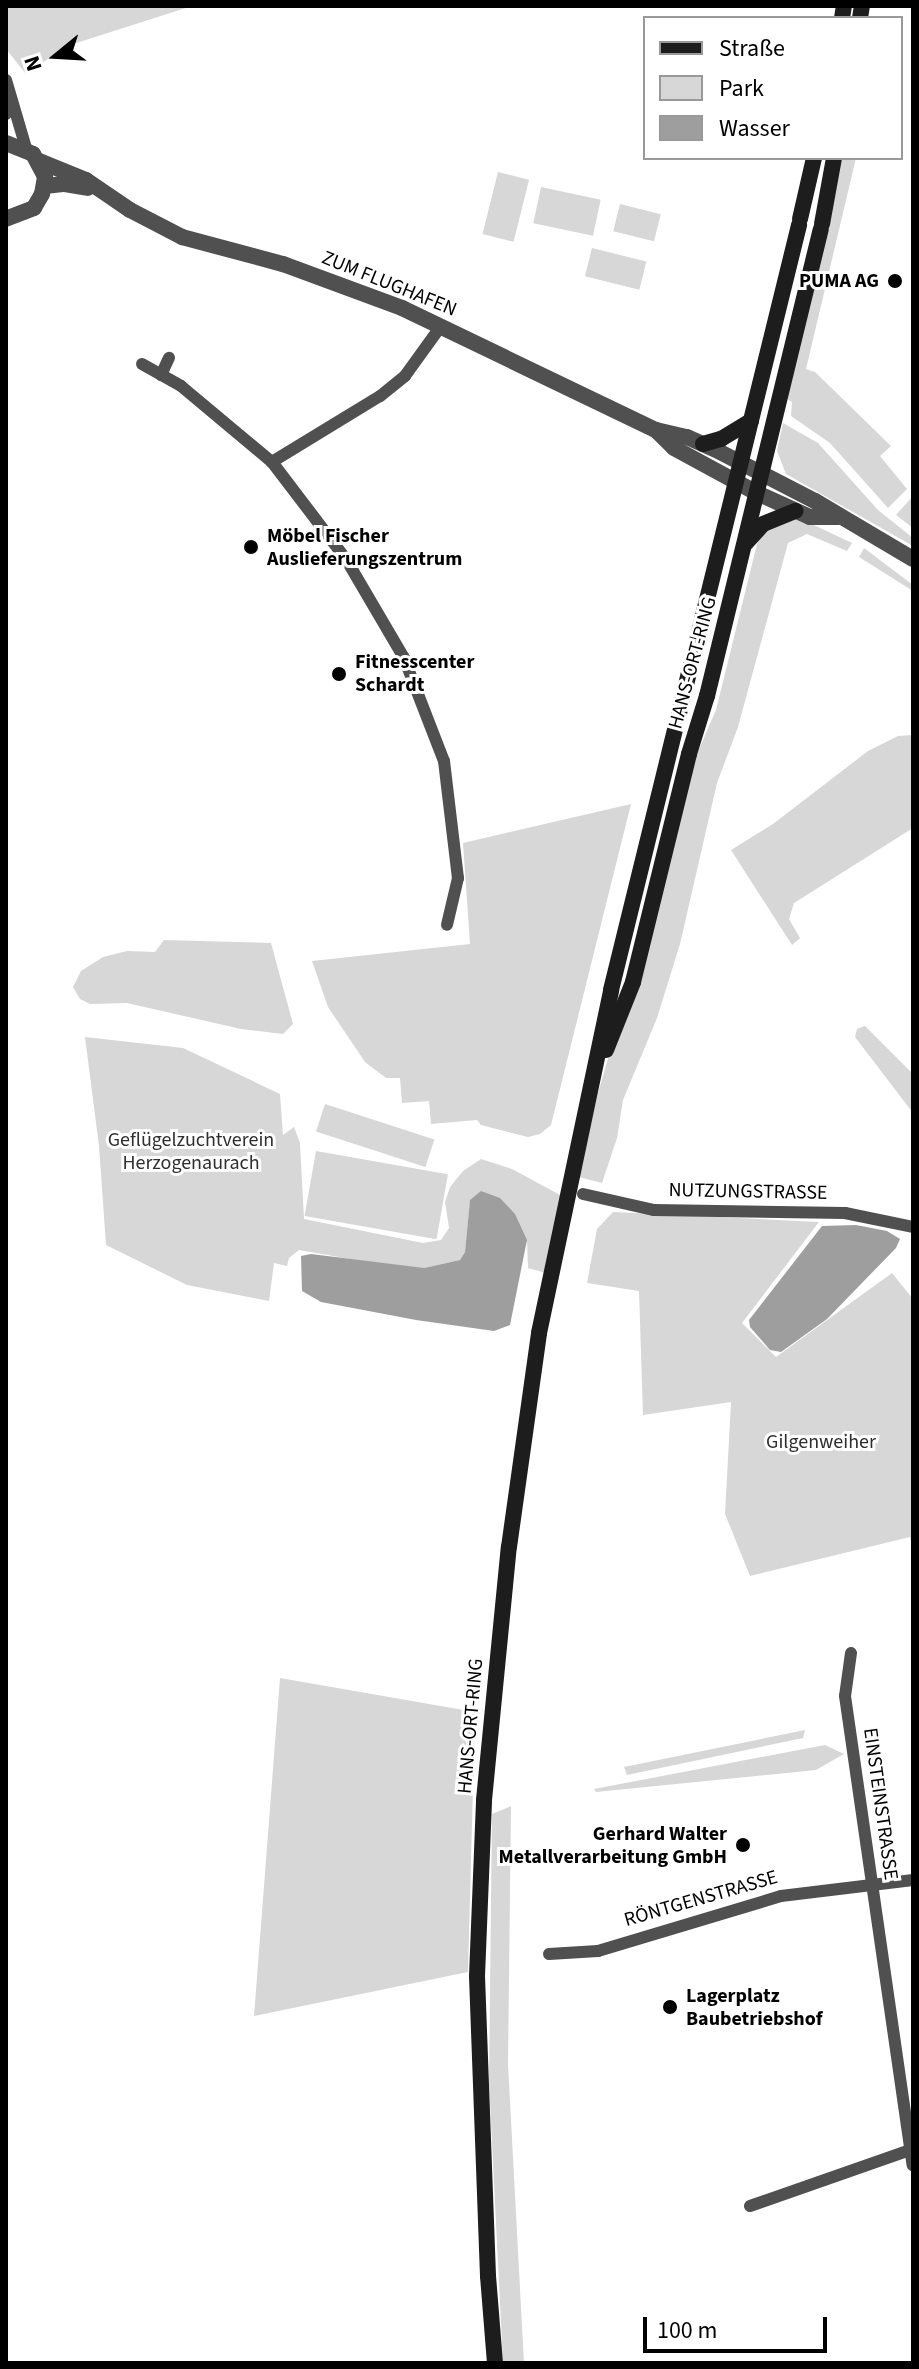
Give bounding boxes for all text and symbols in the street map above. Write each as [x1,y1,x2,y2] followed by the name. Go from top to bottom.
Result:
[16,16,96,96] north arrow
[643,16,903,160] legend
[719,31,785,66] text: Straße
[16,52,51,75] text: N
[719,71,764,106] text: Park
[719,111,790,146] text: Wasser
[318,246,460,322] street label: ZUM FLUGHAFEN
[799,269,879,293] place label: PUMA AG
[886,272,904,290] marker: PUMA AG
[267,524,462,571] place label: Möbel Fischer Auslieferungszentrum
[242,538,260,556] marker: Möbel Fischer Auslieferungszentrum
[664,594,722,732] street label: HANS-ORT-RING
[355,650,474,697] place label: Fitnesscenter Schardt
[330,665,348,683] marker: Fitnesscenter Schardt
[108,1128,274,1175] park label: Geflügelzuchtverein Herzogenaurach
[668,1179,828,1205] street label: NUTZUNGSTRASSE
[766,1430,876,1454] park label: Gilgenweiher
[453,1657,489,1795] street label: HANS-ORT-RING
[857,1726,903,1882] street label: EINSTEINSTRASSE
[498,1822,727,1869] place label: Gerhard Walter Metallverarbeitung GmbH
[734,1836,752,1854] marker: Gerhard Walter Metallverarbeitung GmbH
[622,1866,780,1932] street label: RÖNTGENSTRASSE
[686,1984,823,2031] place label: Lagerplatz Baubetriebshof
[661,1998,679,2016] marker: Lagerplatz Baubetriebshof
[647,2301,831,2351] scale bar
[657,2313,717,2348] text: 100 m

